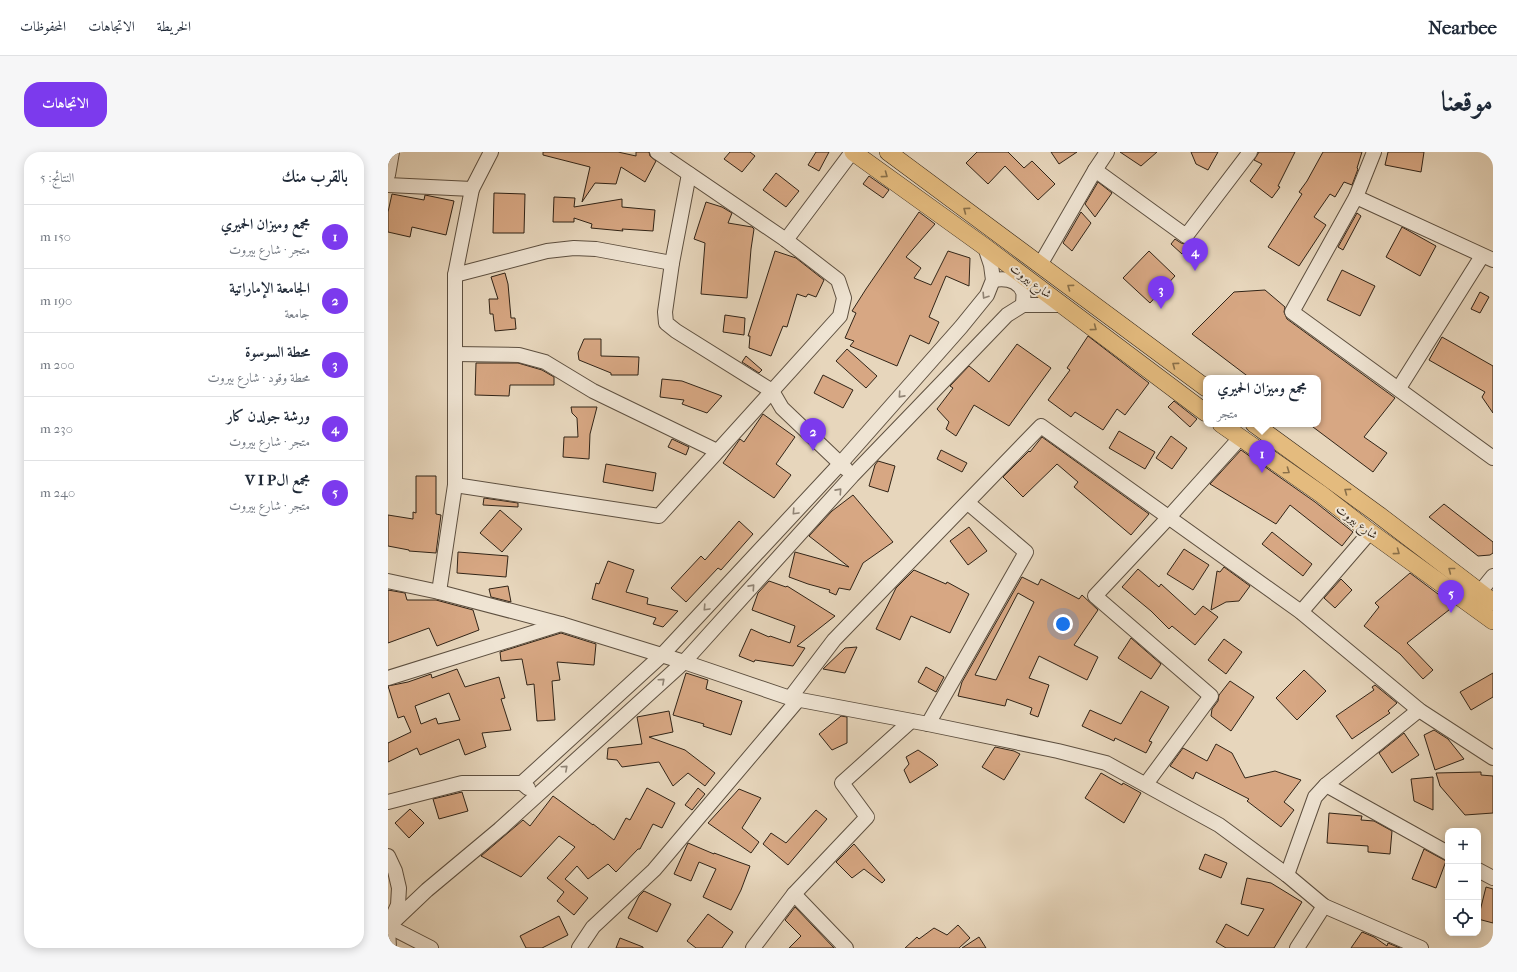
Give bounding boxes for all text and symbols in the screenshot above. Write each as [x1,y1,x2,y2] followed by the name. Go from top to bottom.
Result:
[1428,17,1497,39] text: Nearbee
[20,18,66,35] text: المحفوظات
[88,18,135,35] text: الاتجاهات
[157,18,191,35] text: الخريطة
[24,82,107,127] button: الاتجاهات
[1441,85,1493,118] text: موقعنا
[282,166,348,186] text: بالقرب منك
[40,170,74,185] text: النتائج: 5
[881,170,888,178] one-way arrow
[963,207,970,215] one-way arrow
[221,215,310,233] text: مجمع وميزان الحميري
[40,229,71,244] text: 150 m
[333,229,337,244] text: 1
[1182,238,1208,271] pin: 4
[229,242,310,257] text: متجر · شارع بيروت
[1005,261,1055,304] street label: شارع بيروت
[1148,276,1174,309] pin: 3
[229,279,310,297] text: الجامعة الإماراتية
[1068,285,1075,292] one-way arrow
[983,292,990,299] one-way arrow
[40,293,72,308] text: 190 m
[332,293,338,308] text: 2
[284,306,310,321] text: جامعة
[1089,324,1096,331] one-way arrow
[245,343,310,361] text: محطة السوسوة
[40,357,75,372] text: 200 m
[332,357,338,372] text: 3
[1172,362,1179,369] one-way arrow
[207,370,310,385] text: محطة وقود · شارع بيروت
[1203,375,1321,427] popup
[1217,379,1307,397] text: مجمع وميزان الحميري
[898,391,905,398] one-way arrow
[1217,406,1238,421] text: متجر
[227,407,310,425] text: ورشة جولدن كار
[800,418,826,451] pin: 2
[40,421,73,436] text: 230 m
[331,421,339,436] text: 4
[229,434,310,449] text: متجر · شارع بيروت
[1249,440,1275,473] pin: 1
[1283,466,1290,474] one-way arrow
[245,471,310,489] text: مجمع الV I P
[40,485,75,500] text: 240 m
[332,485,338,500] text: 5
[834,488,842,496] one-way arrow
[1344,489,1351,496] one-way arrow
[229,498,310,513] text: متجر · شارع بيروت
[1331,502,1381,545] street label: شارع بيروت
[792,508,799,515] one-way arrow
[1393,547,1400,555] one-way arrow
[1448,568,1455,575] one-way arrow
[1438,580,1464,613] pin: 5
[747,584,754,592] one-way arrow
[704,603,711,611] one-way arrow
[1053,614,1073,634] your location
[657,679,665,686] one-way arrow
[561,766,568,773] one-way arrow
[1445,828,1481,936] map controls
[1445,828,1481,864] button: +
[1445,864,1481,900] button: −
[1445,900,1481,936] button: locate

